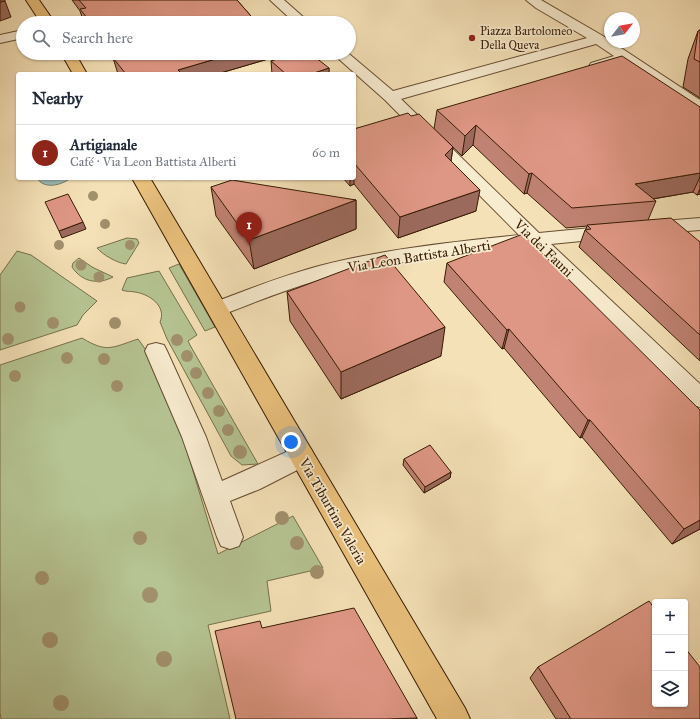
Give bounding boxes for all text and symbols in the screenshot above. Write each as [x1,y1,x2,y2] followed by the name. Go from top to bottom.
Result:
[604,12,640,48] north arrow
[16,16,356,60] search box
[480,24,572,52] place label: Piazza Bartolomeo Della Queva
[30,27,52,49] icon: search
[62,29,133,47] text: Search here
[467,33,477,43] marker: Piazza Bartolomeo Della Queva
[32,88,83,109] text: Nearby
[70,136,137,154] text: Artigianale
[42,145,48,161] text: 1
[312,145,340,161] text: 60 m
[70,154,236,170] text: Café · Via Leon Battista Alberti
[236,212,262,245] pin: 1
[510,215,577,281] street label: Via dei Fauni
[346,237,492,276] street label: Via Leon Battista Alberti
[281,432,301,452] your location
[295,454,370,567] street label: Via Tiburtina Valeria
[652,599,688,707] map controls
[652,599,688,635] button: +
[652,635,688,671] button: −
[652,671,688,707] button: layers

